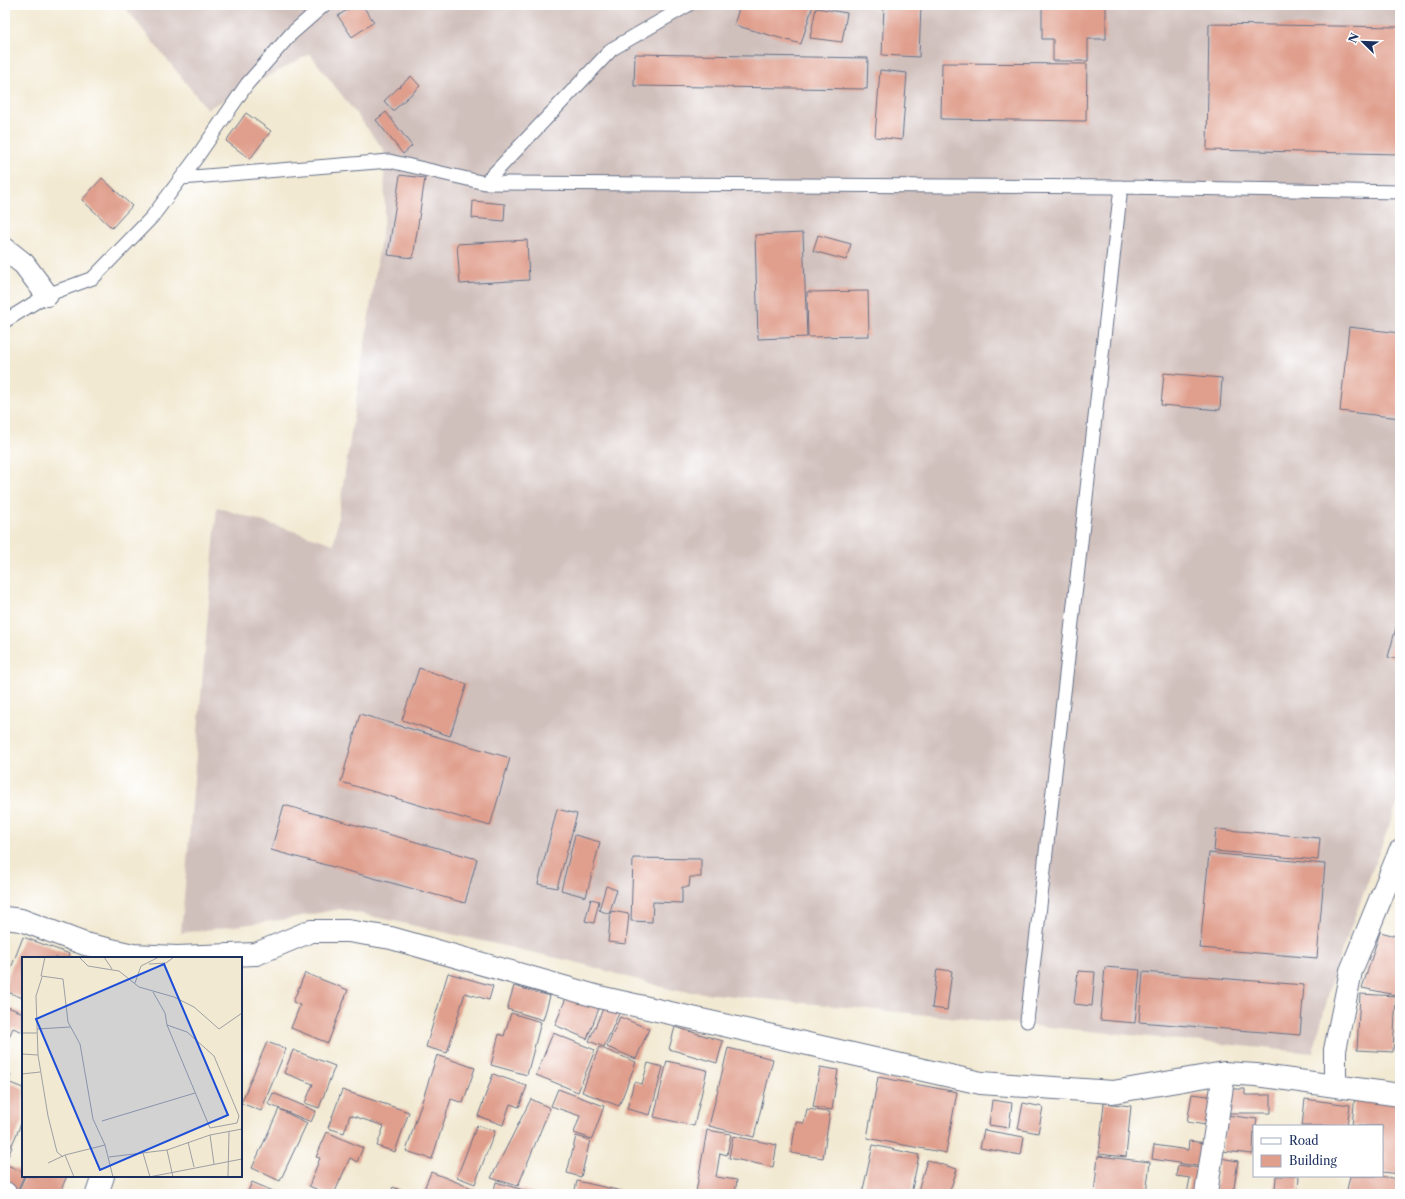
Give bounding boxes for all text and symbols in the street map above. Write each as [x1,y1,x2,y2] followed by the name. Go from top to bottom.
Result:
[1343,22,1383,62] north arrow
[1345,31,1362,45] text: N
[22,957,242,1177] inset map
[1253,1125,1383,1177] legend
[1289,1133,1319,1148] text: Road
[1289,1153,1337,1168] text: Building

